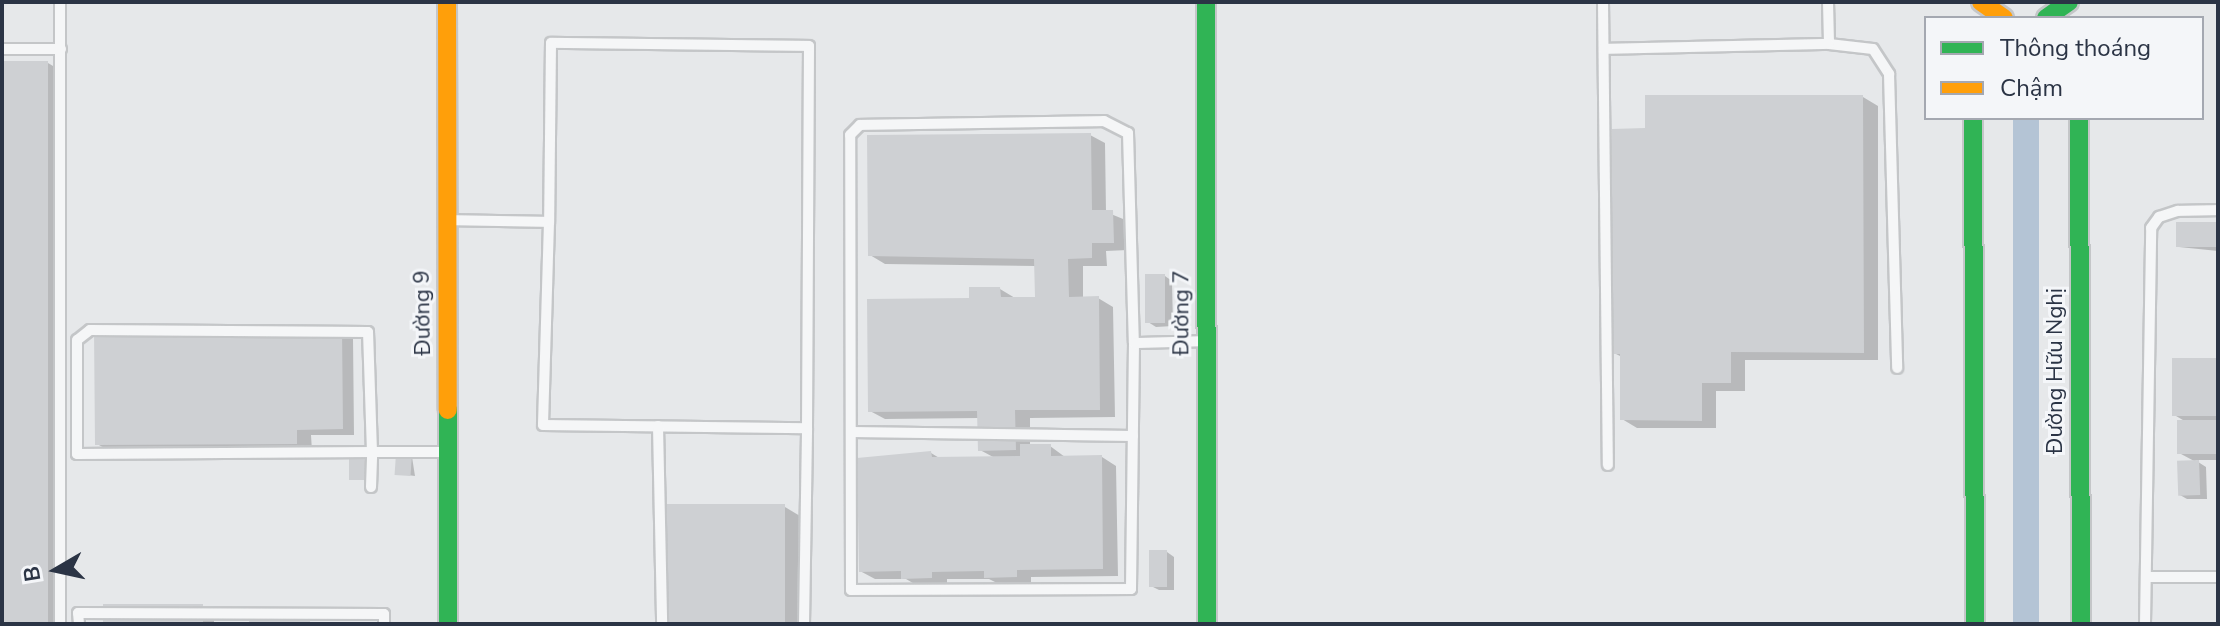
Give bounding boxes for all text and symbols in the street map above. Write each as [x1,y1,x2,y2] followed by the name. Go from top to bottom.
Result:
[1924,16,2204,120] legend
[2000,32,2151,64] text: Thông thoáng
[2000,72,2063,104] text: Chậm
[409,270,437,356] street label: Đường 9
[1169,270,1195,356] street label: Đường 7
[2043,288,2069,454] street label: Đường Hữu Nghị
[16,530,96,610] north arrow
[16,564,48,584] text: B

